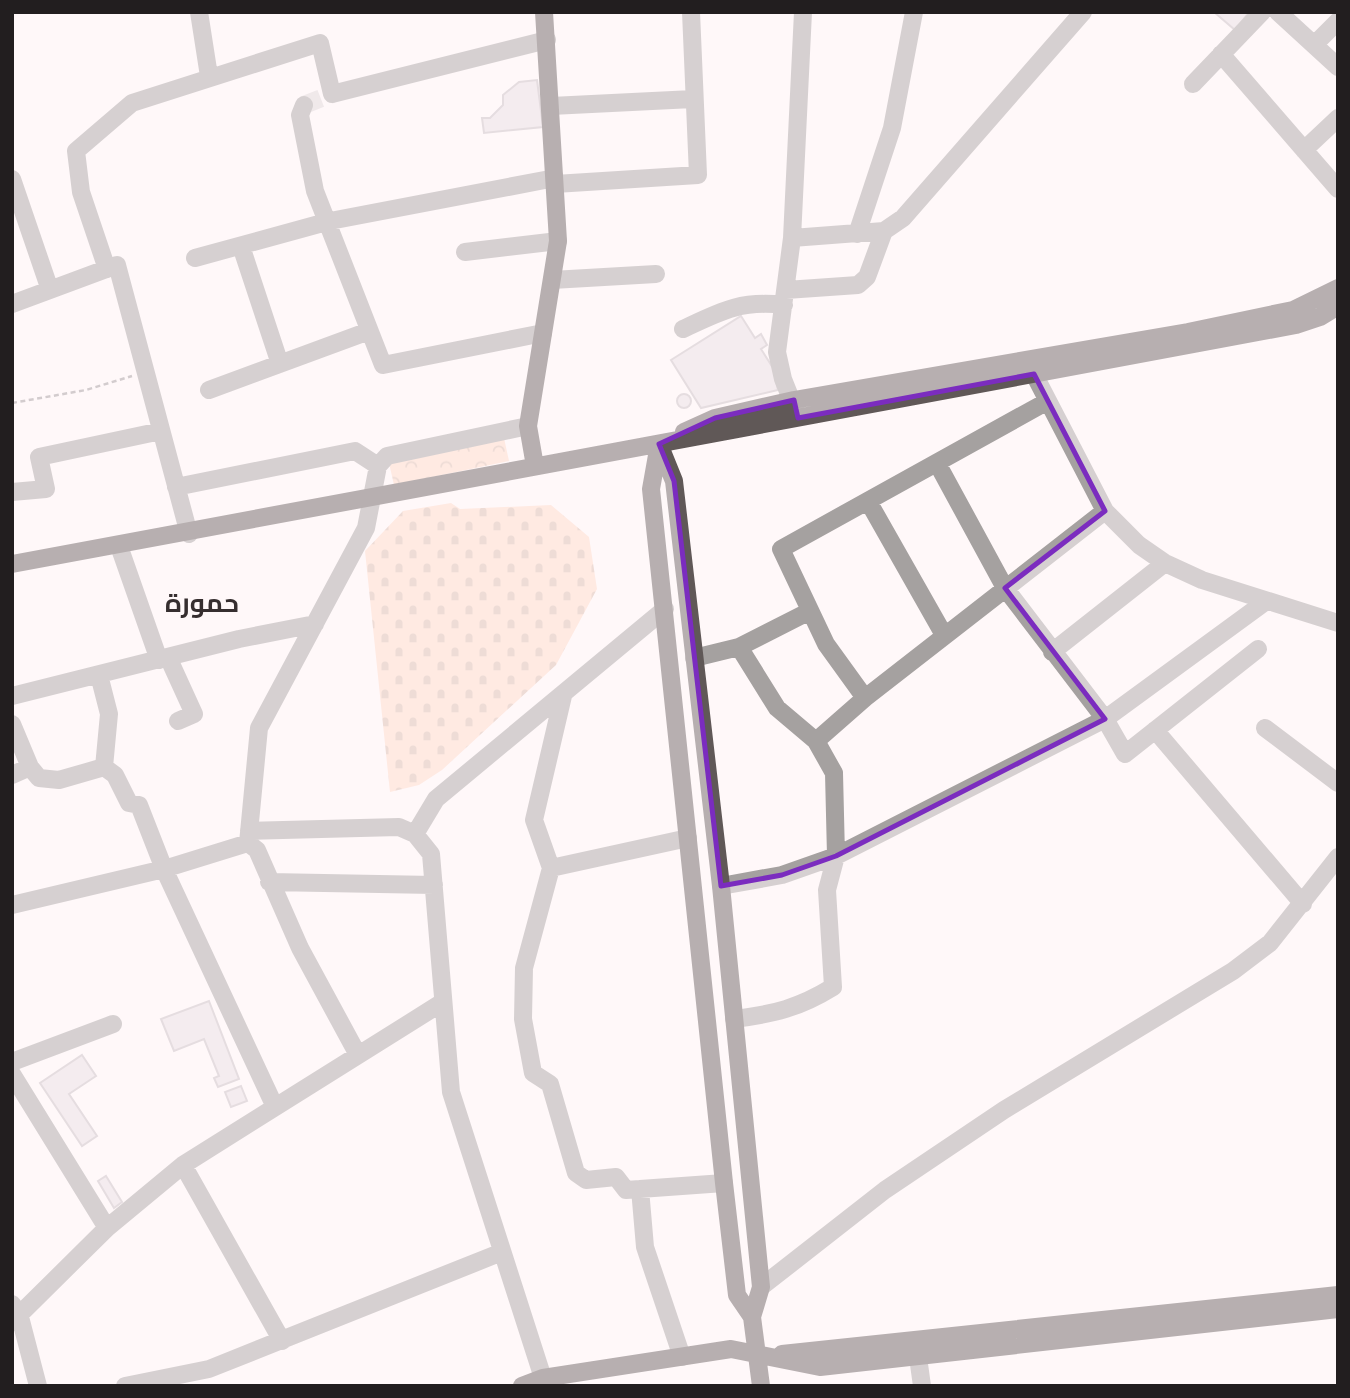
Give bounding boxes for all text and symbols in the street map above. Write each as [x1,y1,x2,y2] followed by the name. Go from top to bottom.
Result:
[165,587,239,618] district label: حمورة

